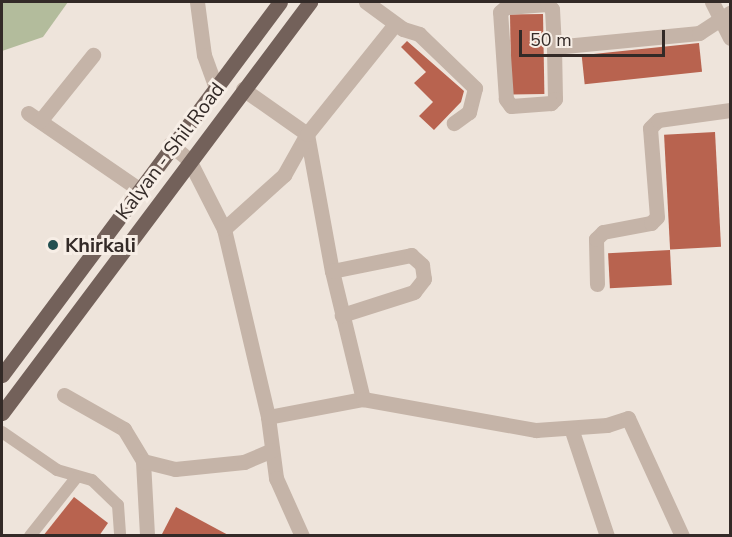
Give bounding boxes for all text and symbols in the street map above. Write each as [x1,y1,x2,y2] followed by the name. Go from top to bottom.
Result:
[522,18,668,56] scale bar
[530,28,572,52] text: 50 m
[111,78,229,224] street label: Kalyan - Shil Road
[65,233,136,257] place label: Khirkali
[46,238,60,252] marker: Khirkali

